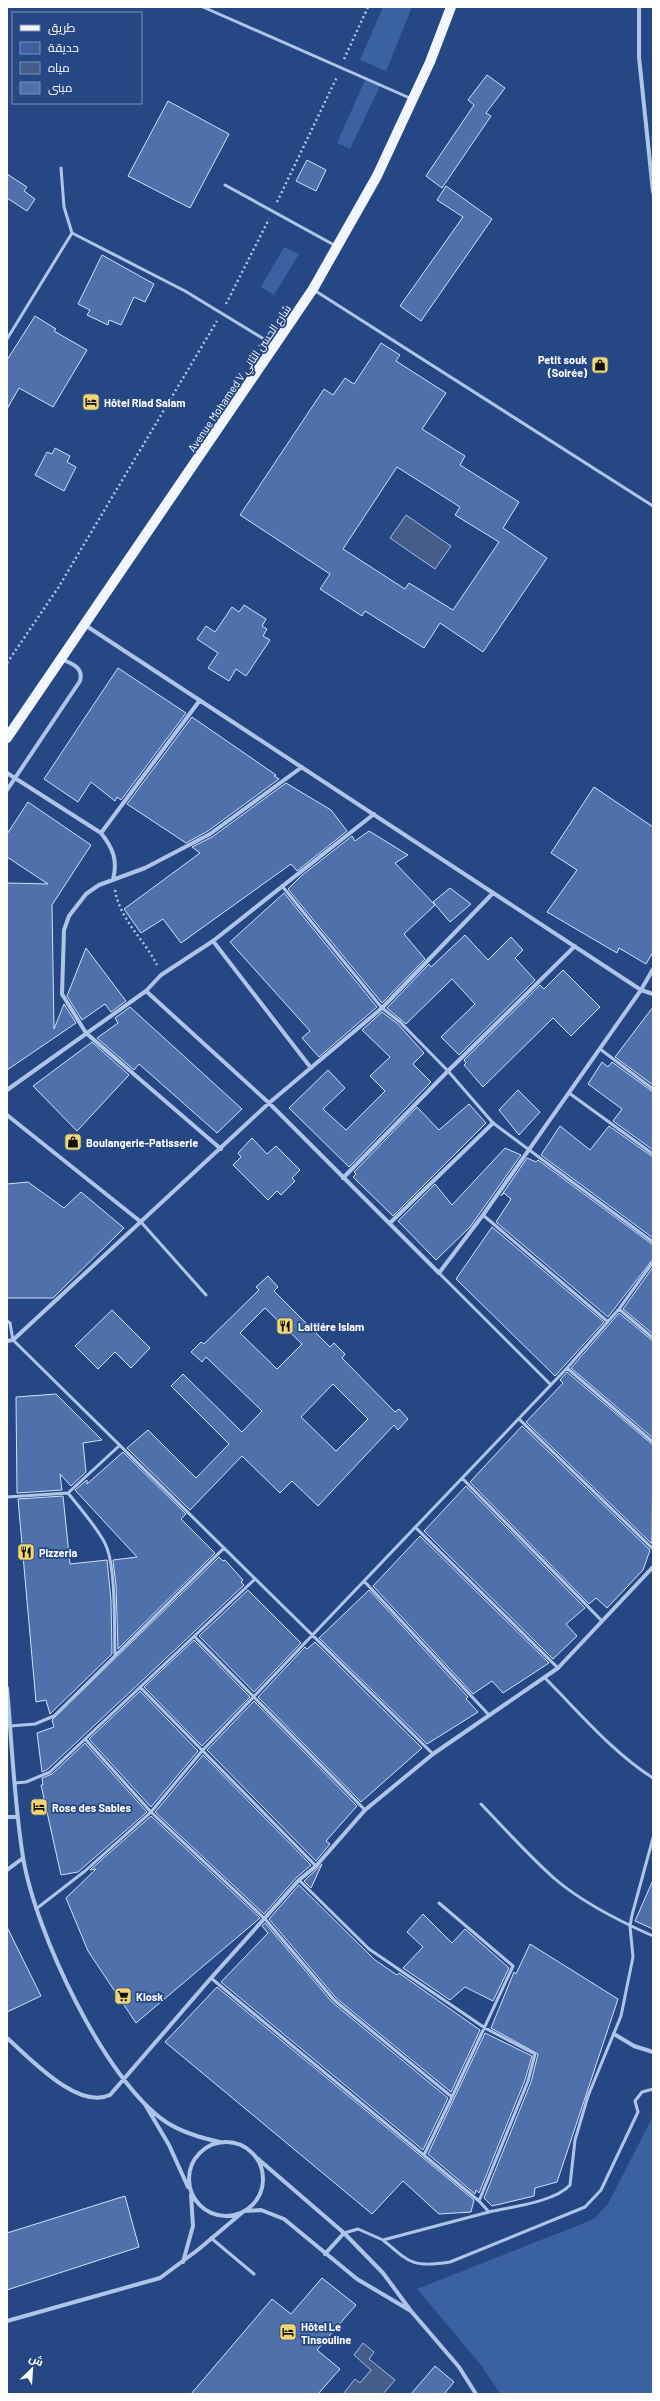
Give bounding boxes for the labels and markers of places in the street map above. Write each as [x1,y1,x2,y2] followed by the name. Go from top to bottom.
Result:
[538,353,587,379] place label: Petit souk (Soirée)
[590,355,610,375] shop icon: Petit souk (Soirée)
[81,392,101,412] hotel icon: Hôtel Riad Salam
[104,396,186,409] place label: Hôtel Riad Salam
[63,1132,83,1152] shop icon: Boulangerie-Patisserie
[86,1136,198,1149] place label: Boulangerie-Patisserie
[275,1316,295,1336] restaurant icon: Laitiére Islam
[298,1320,364,1333] place label: Laitiére Islam
[16,1542,36,1562] restaurant icon: Pizzeria
[39,1546,78,1559] place label: Pizzeria
[29,1797,49,1817] hotel icon: Rose des Sables
[52,1801,132,1814] place label: Rose des Sables
[113,1986,133,2006] supermarket icon: Kiosk
[136,1990,163,2003] place label: Kiosk
[301,2320,351,2346] place label: Hôtel Le Tinsouline
[278,2322,298,2342] hotel icon: Hôtel Le Tinsouline

